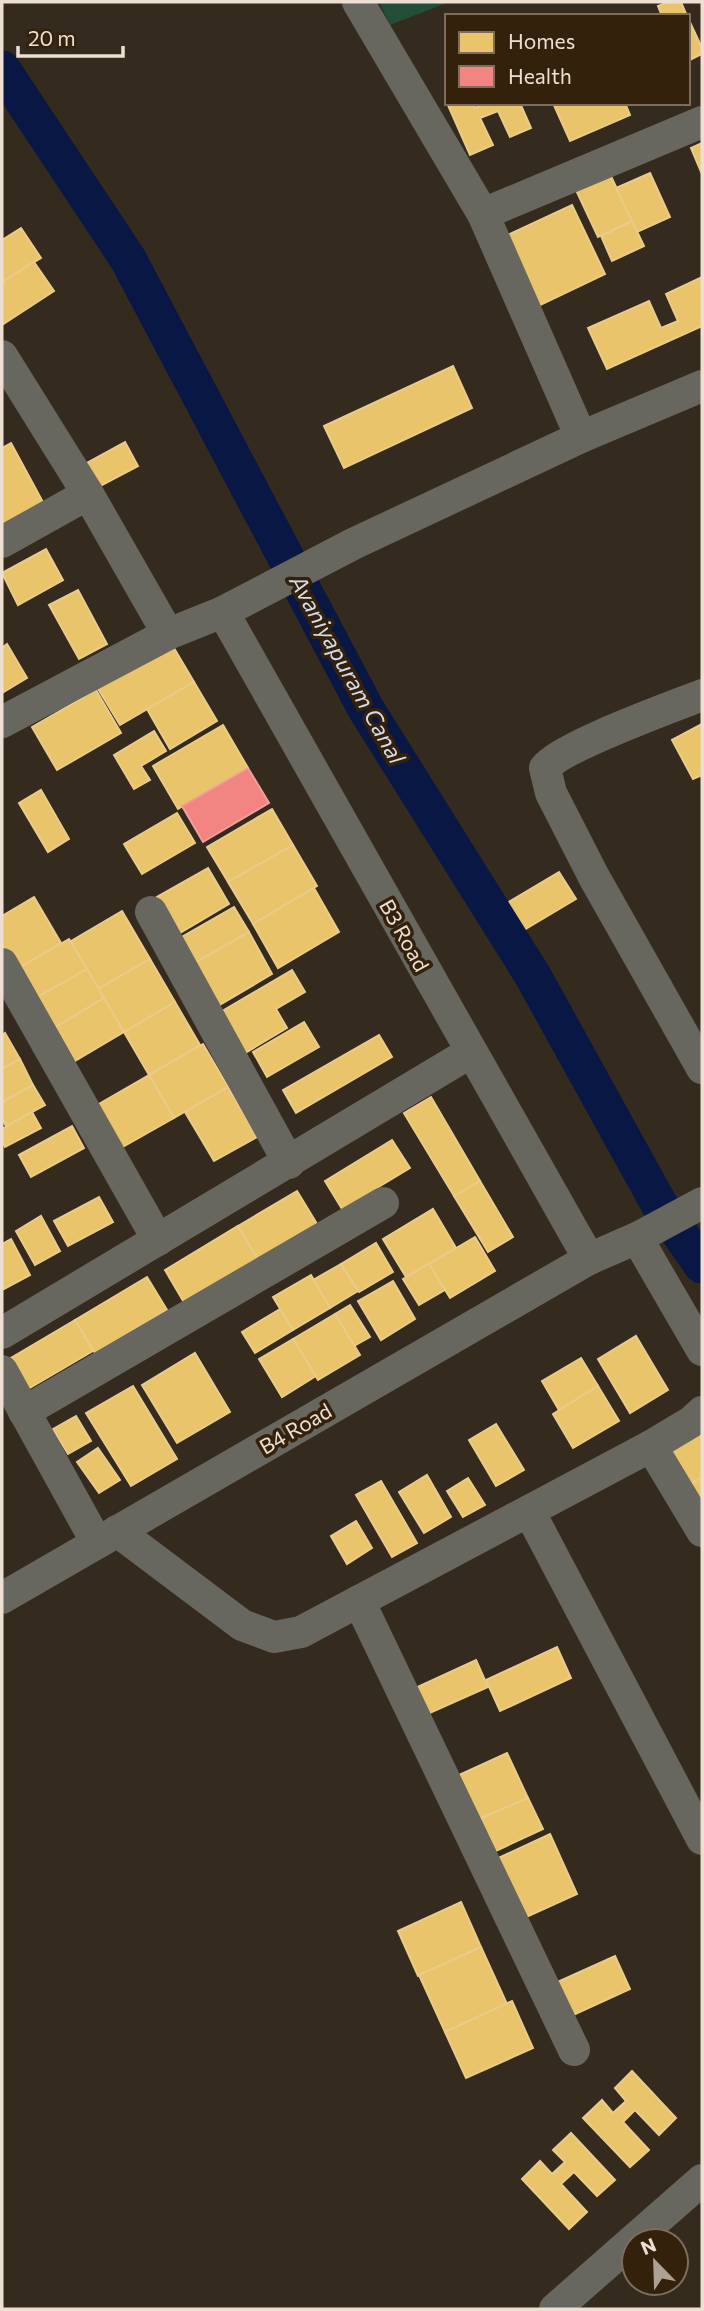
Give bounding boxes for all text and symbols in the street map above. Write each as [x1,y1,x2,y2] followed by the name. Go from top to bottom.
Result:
[18,14,122,58] scale bar
[445,14,690,105] legend
[28,25,76,50] text: 20 m
[508,28,575,53] text: Homes
[508,63,572,88] text: Health
[284,569,412,769] water label: Avaniyapuram Canal
[375,895,435,975] street label: B3 Road
[254,1397,336,1459] street label: B4 Road
[620,2227,690,2297] north arrow
[637,2233,659,2259] text: N

